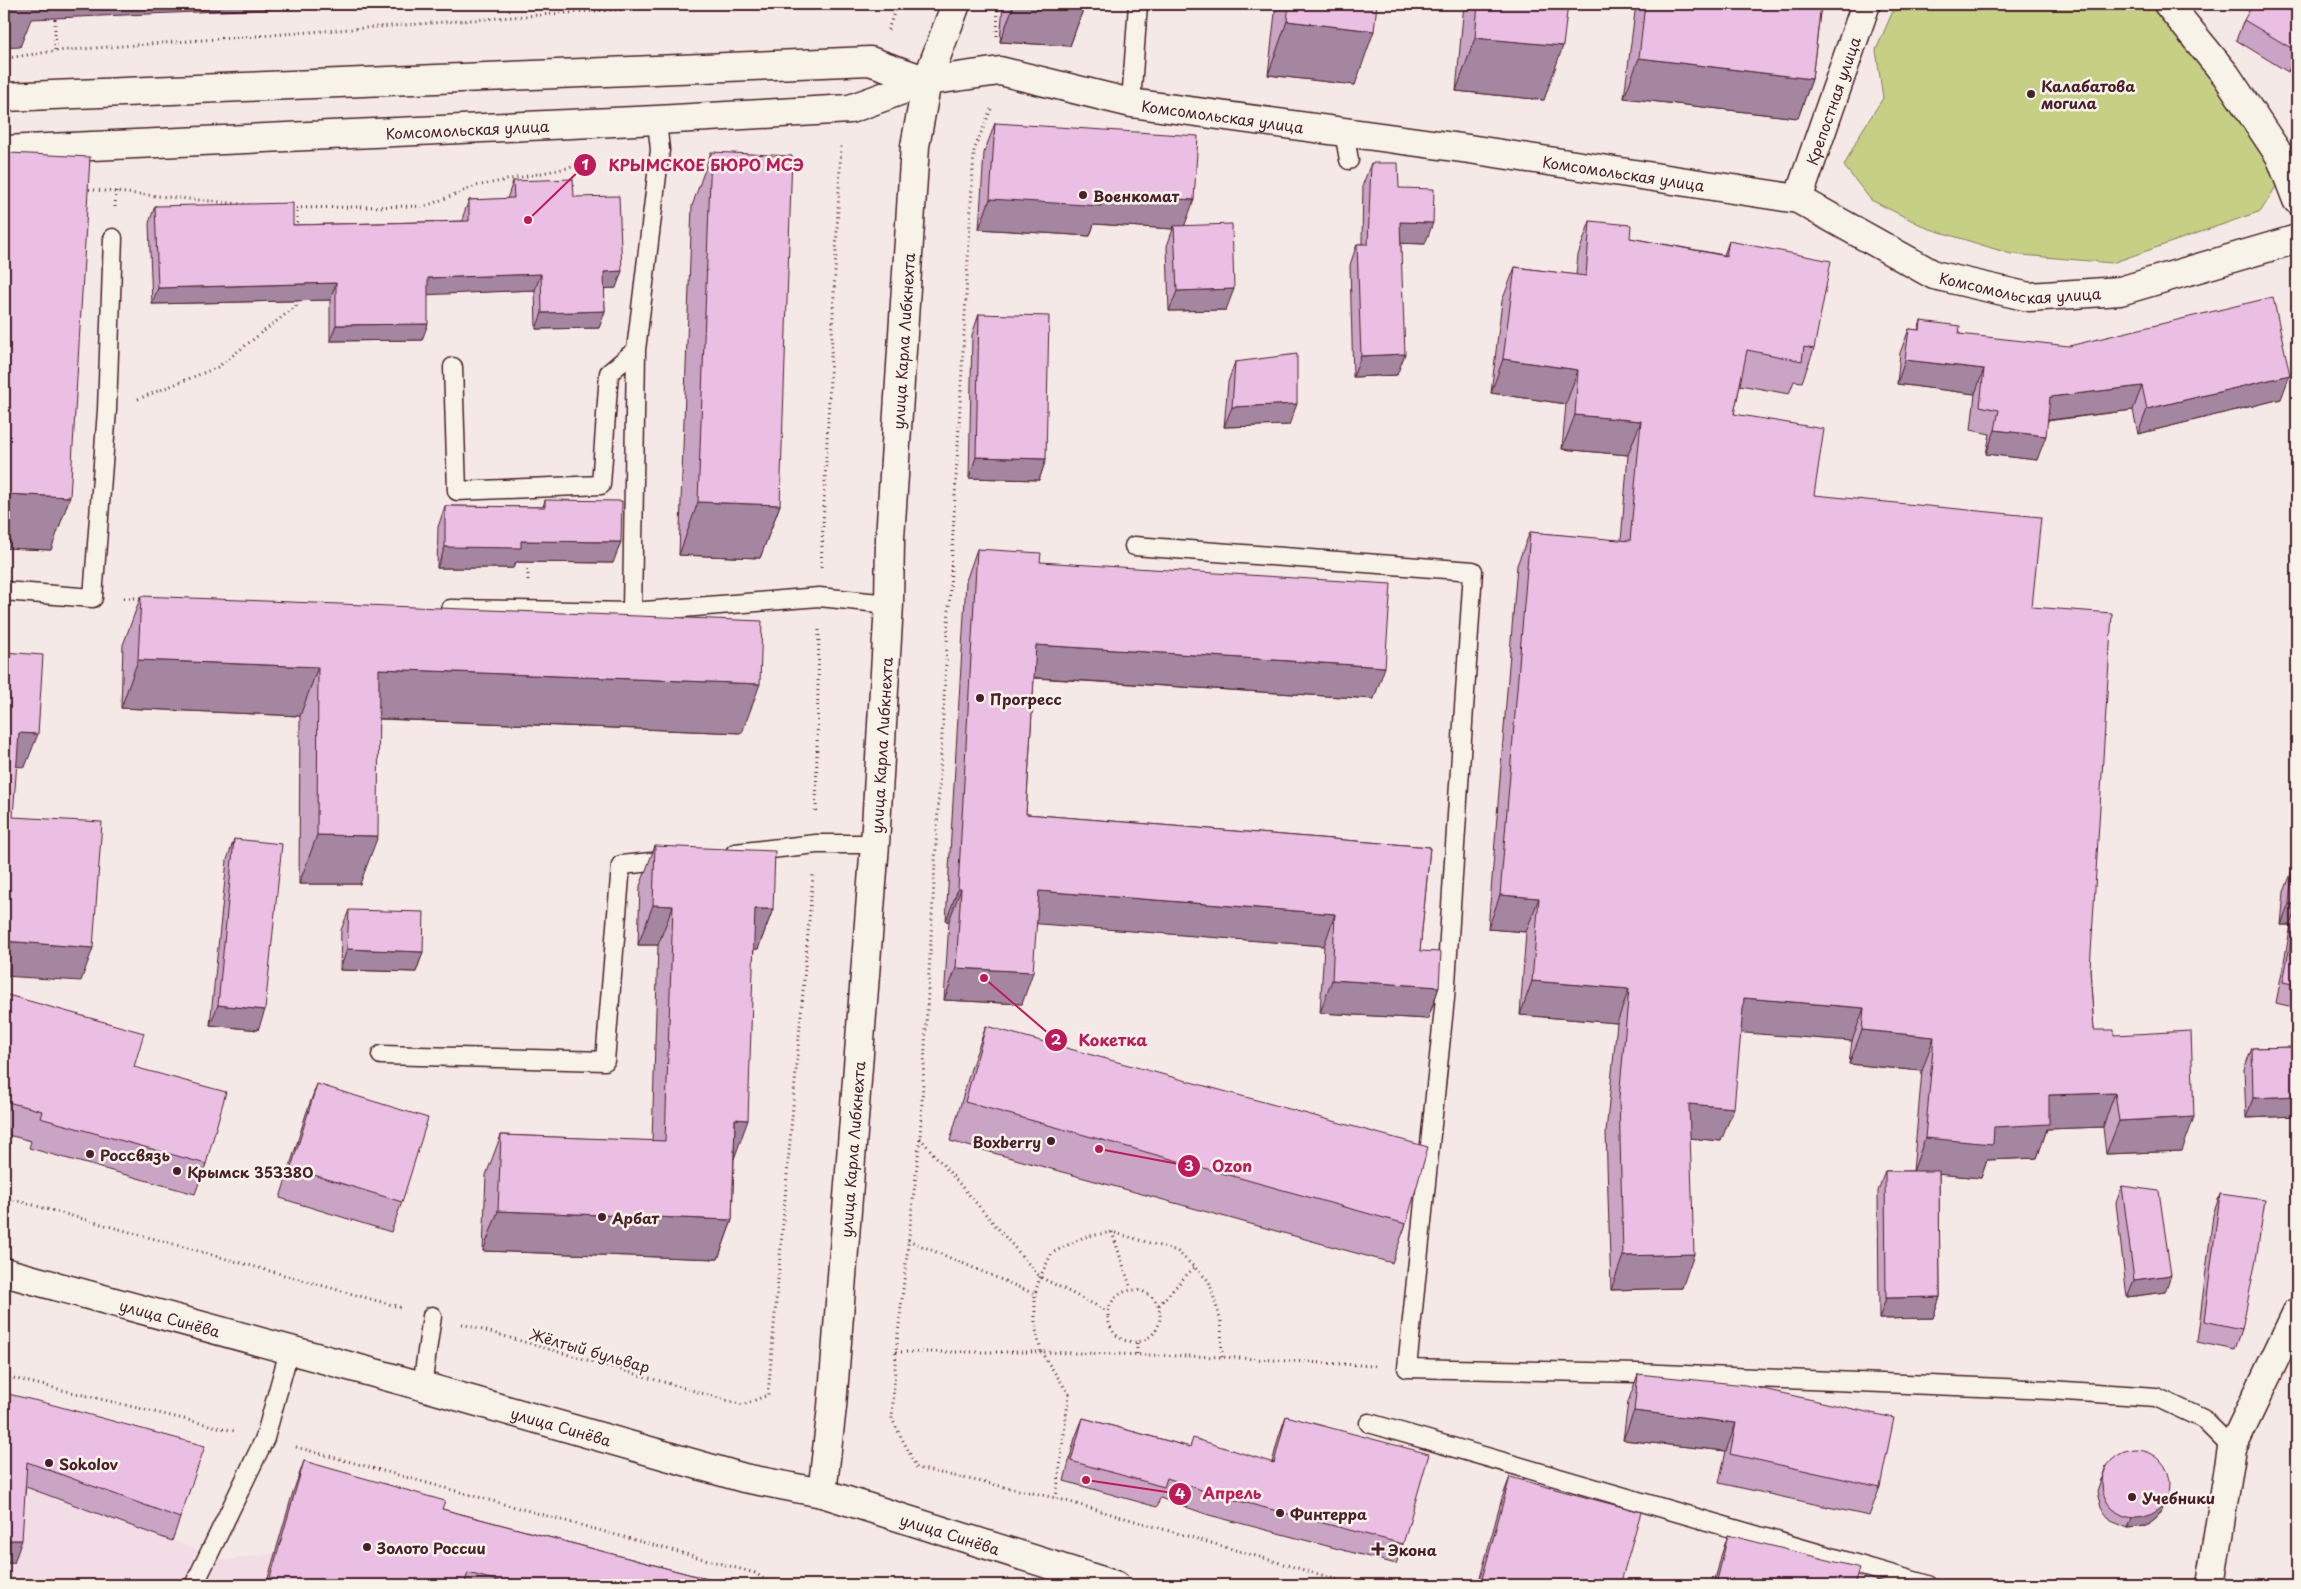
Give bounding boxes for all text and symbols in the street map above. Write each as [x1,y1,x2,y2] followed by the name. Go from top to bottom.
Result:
[1799,33,1865,168] street label: Крепостная улица
[2041,74,2135,114] place label: Калабатова могила
[2025,88,2037,100] marker: Калабатова могила
[1140,93,1306,138] street label: Комсомольская улица
[385,113,550,144] street label: Комсомольская улица
[572,149,816,180] callout: КРЫМСКОЕ БЮРО МСЭ
[1541,149,1707,196] street label: Комсомольская улица
[581,152,589,175] text: 1
[608,152,804,176] text: КРЫМСКОЕ БЮРО МСЭ
[1093,184,1180,207] place label: Военкомат
[1077,189,1089,201] marker: Военкомат
[885,252,920,430] street label: улица Карла Либкнехта
[1937,265,2102,309] street label: Комсомольская улица
[864,656,897,834] street label: улица Карла Либкнехта
[990,687,1062,710] place label: Прогресс
[974,692,986,704] marker: Прогресс
[1044,1025,1157,1056] callout: Кокетка
[1051,1027,1062,1050] text: 2
[1079,1027,1147,1051] text: Кокетка
[833,1060,870,1238] street label: улица Карла Либкнехта
[973,1130,1041,1153] place label: Boxberry
[1045,1135,1057,1147] marker: Boxberry
[100,1143,170,1166] place label: Россвязь
[84,1148,96,1160] marker: Россвязь
[1177,1150,1262,1181] callout: Ozon
[1184,1153,1194,1176] text: 3
[1212,1153,1252,1177] text: Ozon
[187,1160,313,1183] place label: Крымск 353380
[171,1165,183,1177] marker: Крымск 353380
[611,1206,661,1229] place label: Арбат
[596,1211,608,1223] marker: Арбат
[117,1293,224,1342] street label: улица Синёва
[526,1322,653,1378] street label: Жёлтый бульвар
[508,1400,615,1451] street label: улица Синёва
[59,1452,119,1475] place label: Sokolov
[43,1457,55,1469] marker: Sokolov
[1168,1478,1272,1509] callout: Апрель
[1202,1480,1262,1504] text: Апрель
[1175,1481,1185,1504] text: 4
[2142,1486,2215,1509] place label: Учебники
[2126,1491,2138,1503] marker: Учебники
[1290,1502,1367,1525] place label: Финтерра
[897,1507,1004,1560] street label: улица Синёва
[1274,1507,1286,1519] marker: Финтерра
[376,1536,486,1559] place label: Золото России
[1388,1538,1437,1561] place label: Экона
[361,1541,373,1553] marker: Золото России
[1372,1543,1384,1555] marker: Экона

